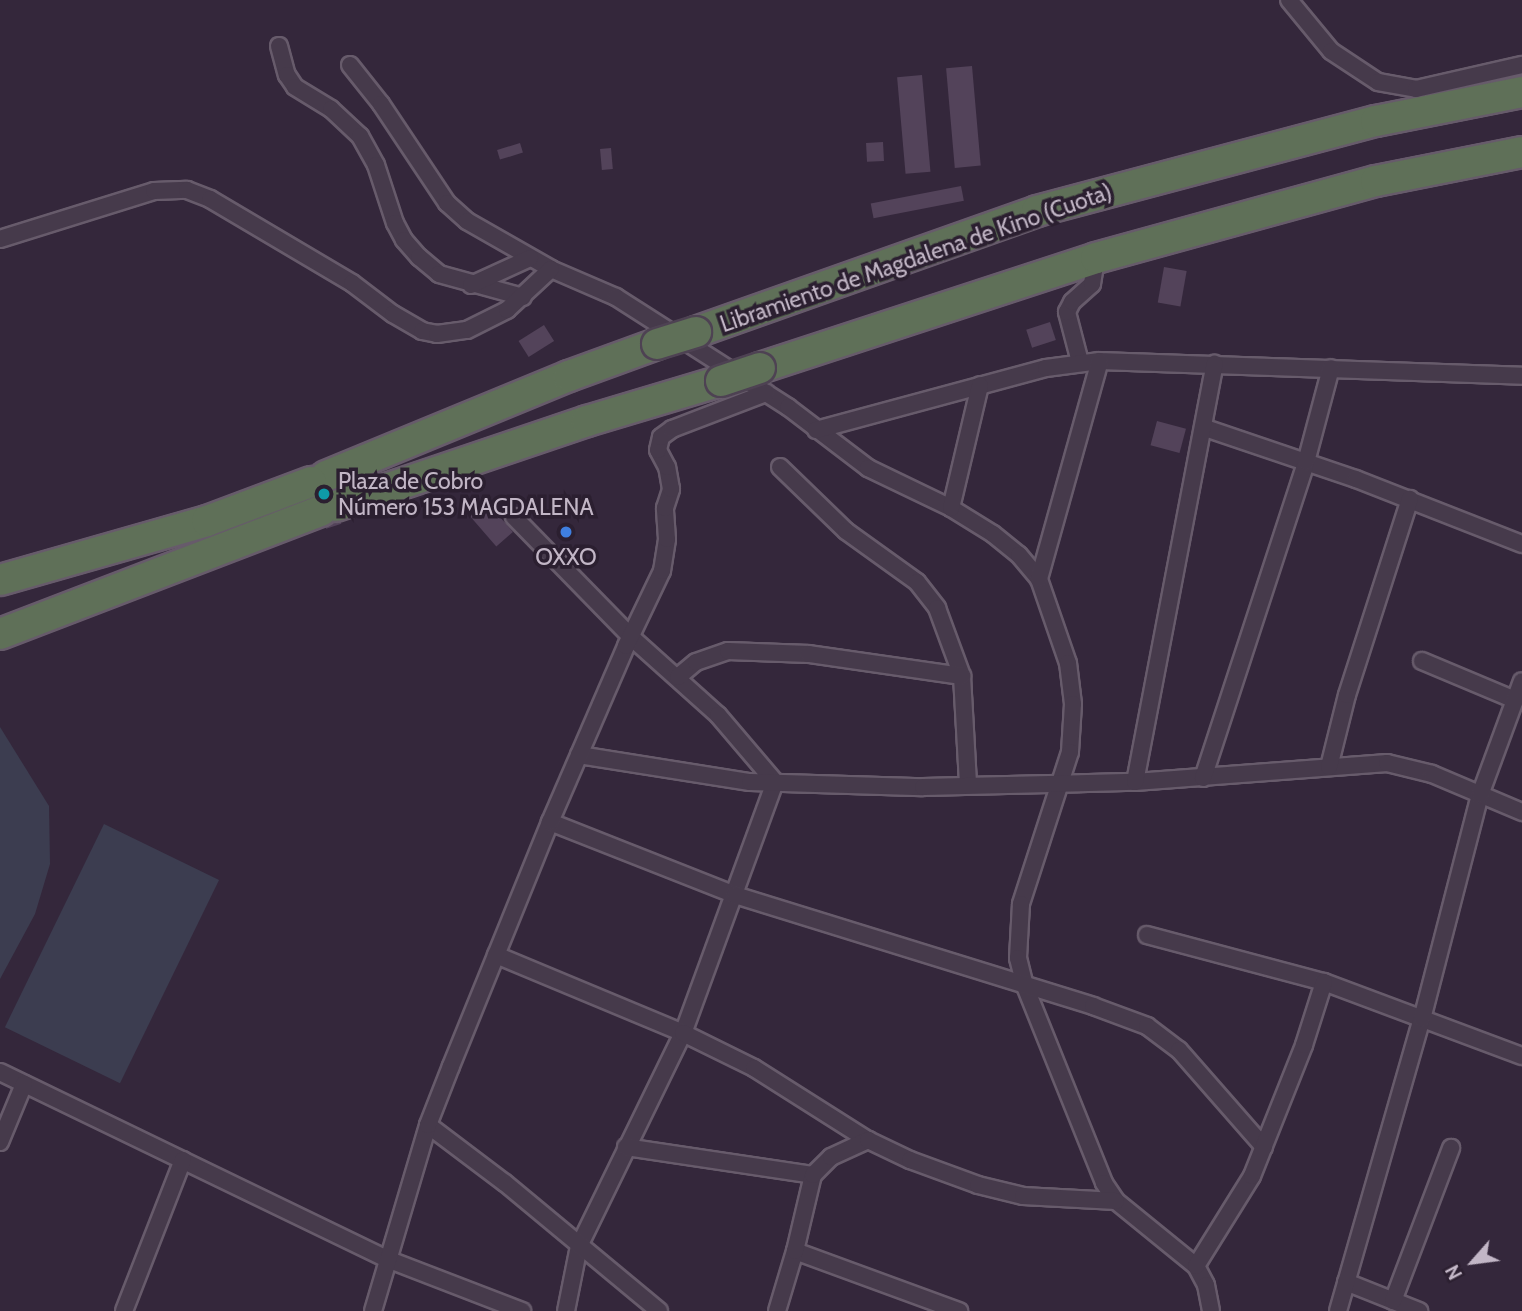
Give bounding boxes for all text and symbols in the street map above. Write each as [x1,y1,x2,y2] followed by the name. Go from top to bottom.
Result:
[716,178,1116,338] street label: Libramiento de Magdalena de Kino (Cuota)
[338,467,594,521] place label: Plaza de Cobro Número 153 MAGDALENA
[316,486,332,502] marker: Plaza de Cobro Número 153 MAGDALENA
[558,524,574,540] marker: OXXO
[535,543,597,571] place label: OXXO
[1438,1227,1508,1297] north arrow
[1441,1261,1467,1283] text: N

